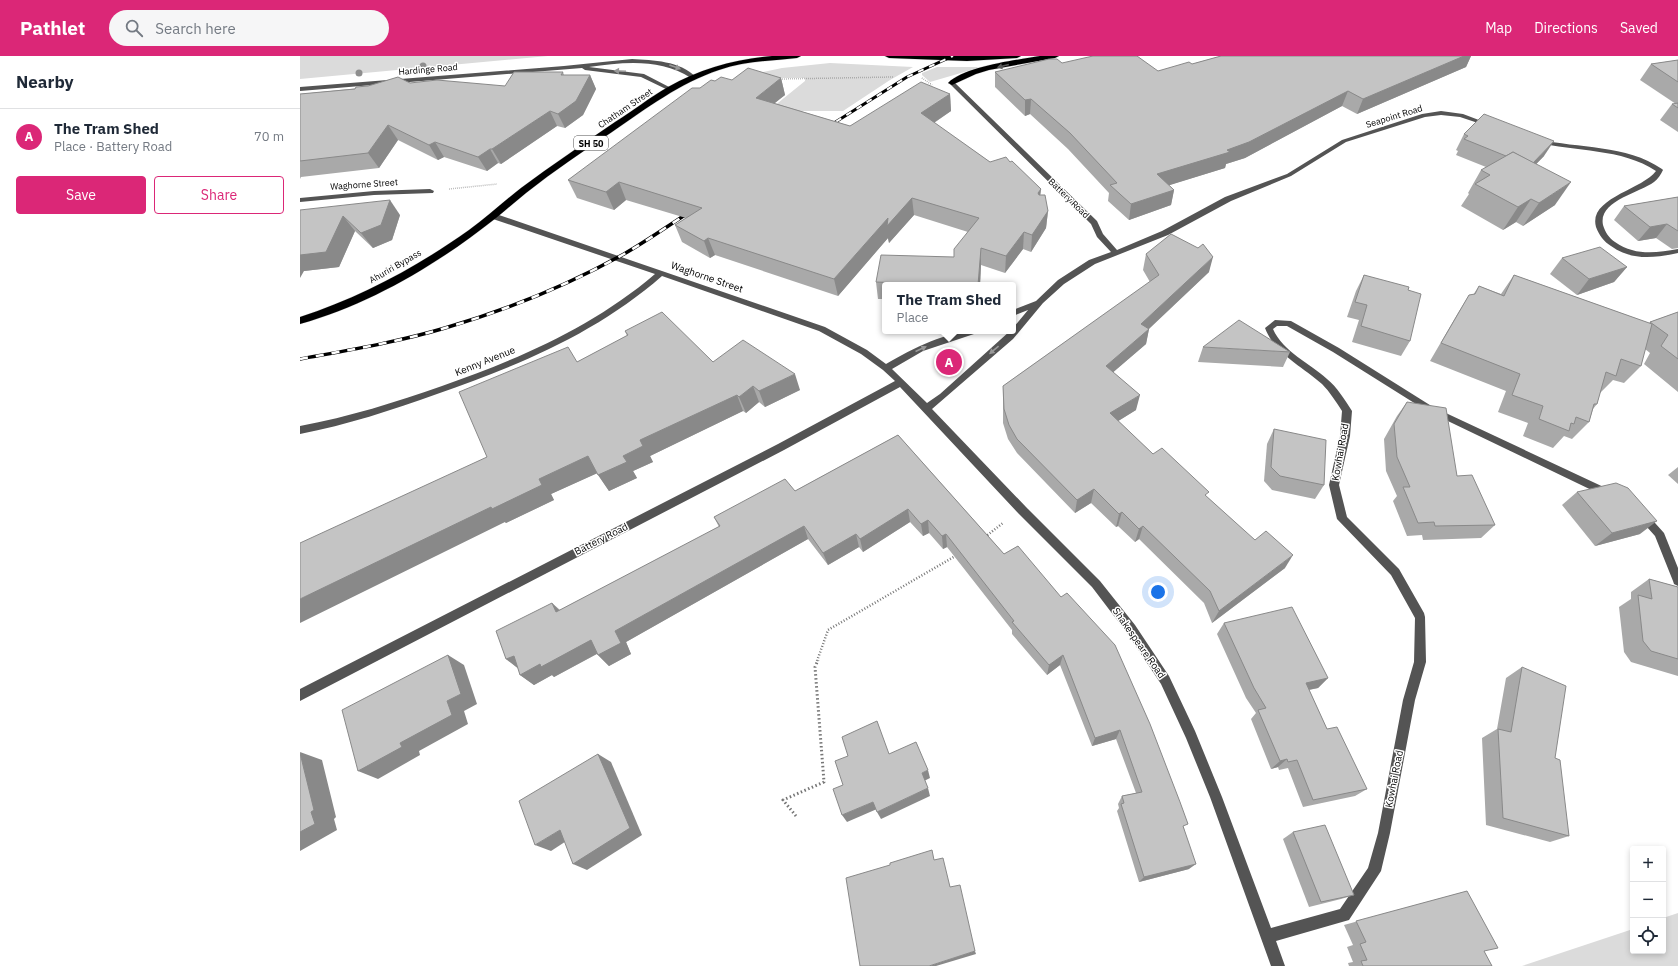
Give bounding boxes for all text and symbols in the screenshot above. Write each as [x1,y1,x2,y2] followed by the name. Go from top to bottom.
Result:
[109,10,389,46] search box
[20,16,85,40] text: Pathlet
[123,17,145,39] icon: search
[155,19,236,38] text: Search here
[1485,19,1512,37] text: Map
[1534,19,1598,37] text: Directions
[1620,19,1658,37] text: Saved
[398,61,458,77] street label: Hardinge Road
[997,63,1009,69] one-way arrow
[669,64,681,70] one-way arrow
[614,68,626,75] one-way arrow
[16,71,74,93] text: Nearby
[596,86,654,130] street label: Chatham Street
[1364,102,1424,130] street label: Seapoint Road
[54,119,159,138] text: The Tram Shed
[25,128,33,145] text: A
[254,128,284,145] text: 70 m
[574,136,608,150] road number: SH 50
[54,138,172,155] text: Place · Battery Road
[16,176,146,214] button: Save
[154,176,284,214] button: Share
[330,176,398,192] street label: Waghorne Street
[1046,176,1092,220] street label: Battery Road
[367,247,423,285] street label: Ahuriri Bypass
[669,259,745,296] street label: Waghorne Street
[882,282,1016,334] popup
[897,290,1001,309] text: The Tram Shed
[897,309,928,326] text: Place
[453,343,517,379] street label: Kenny Avenue
[915,346,927,352] one-way arrow
[989,346,1000,355] one-way arrow
[936,347,962,377] pin: A
[1329,422,1351,482] street label: Kowhai Road
[572,520,630,558] street label: Battery Road
[1148,582,1168,602] your location
[1110,605,1168,681] street label: Shakespeare Road
[1382,749,1406,809] street label: Kowhai Road
[1630,846,1666,954] map controls
[1630,846,1666,882] button: +
[1630,882,1666,918] button: −
[1630,918,1666,954] button: locate

